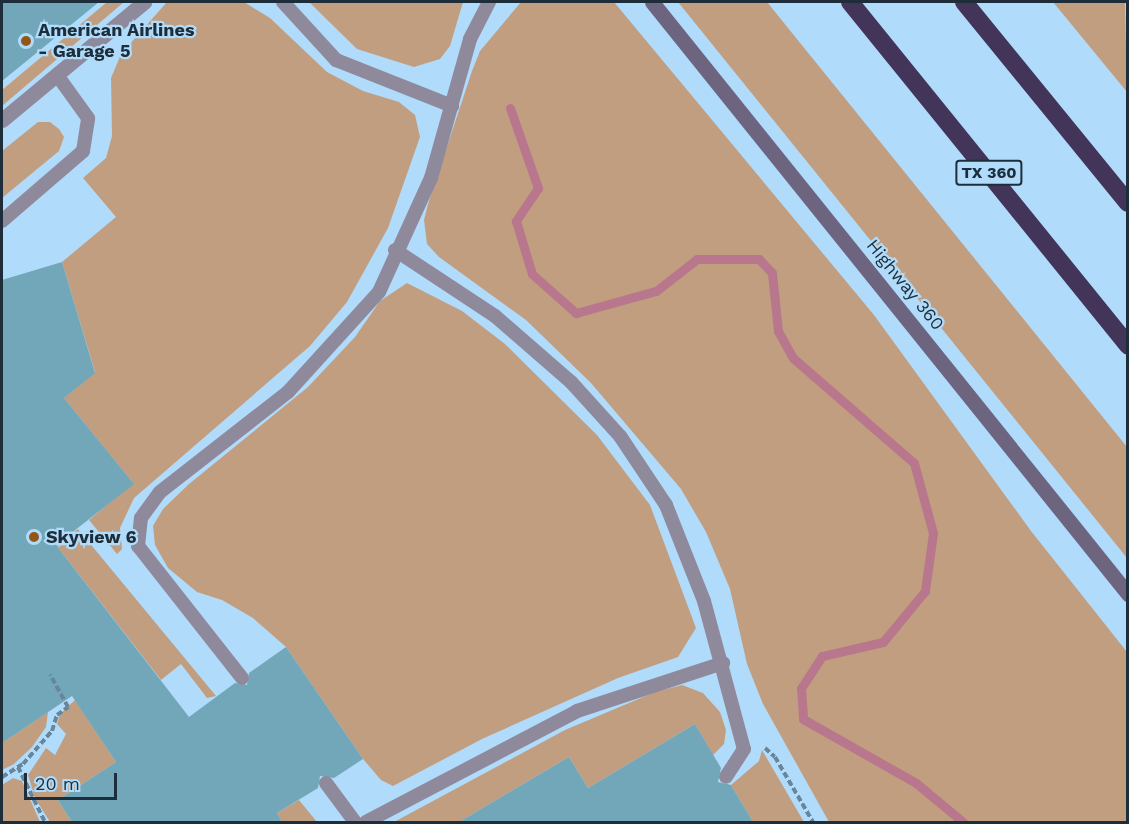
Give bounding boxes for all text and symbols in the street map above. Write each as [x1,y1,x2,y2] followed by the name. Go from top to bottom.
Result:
[38,20,195,63] place label: American Airlines - Garage 5
[19,34,33,48] marker: American Airlines - Garage 5
[954,160,1024,186] road number: TX 360
[862,235,948,335] street label: Highway 360
[46,526,137,548] place label: Skyview 6
[27,530,41,544] marker: Skyview 6
[27,761,120,799] scale bar
[35,773,80,794] text: 20 m

